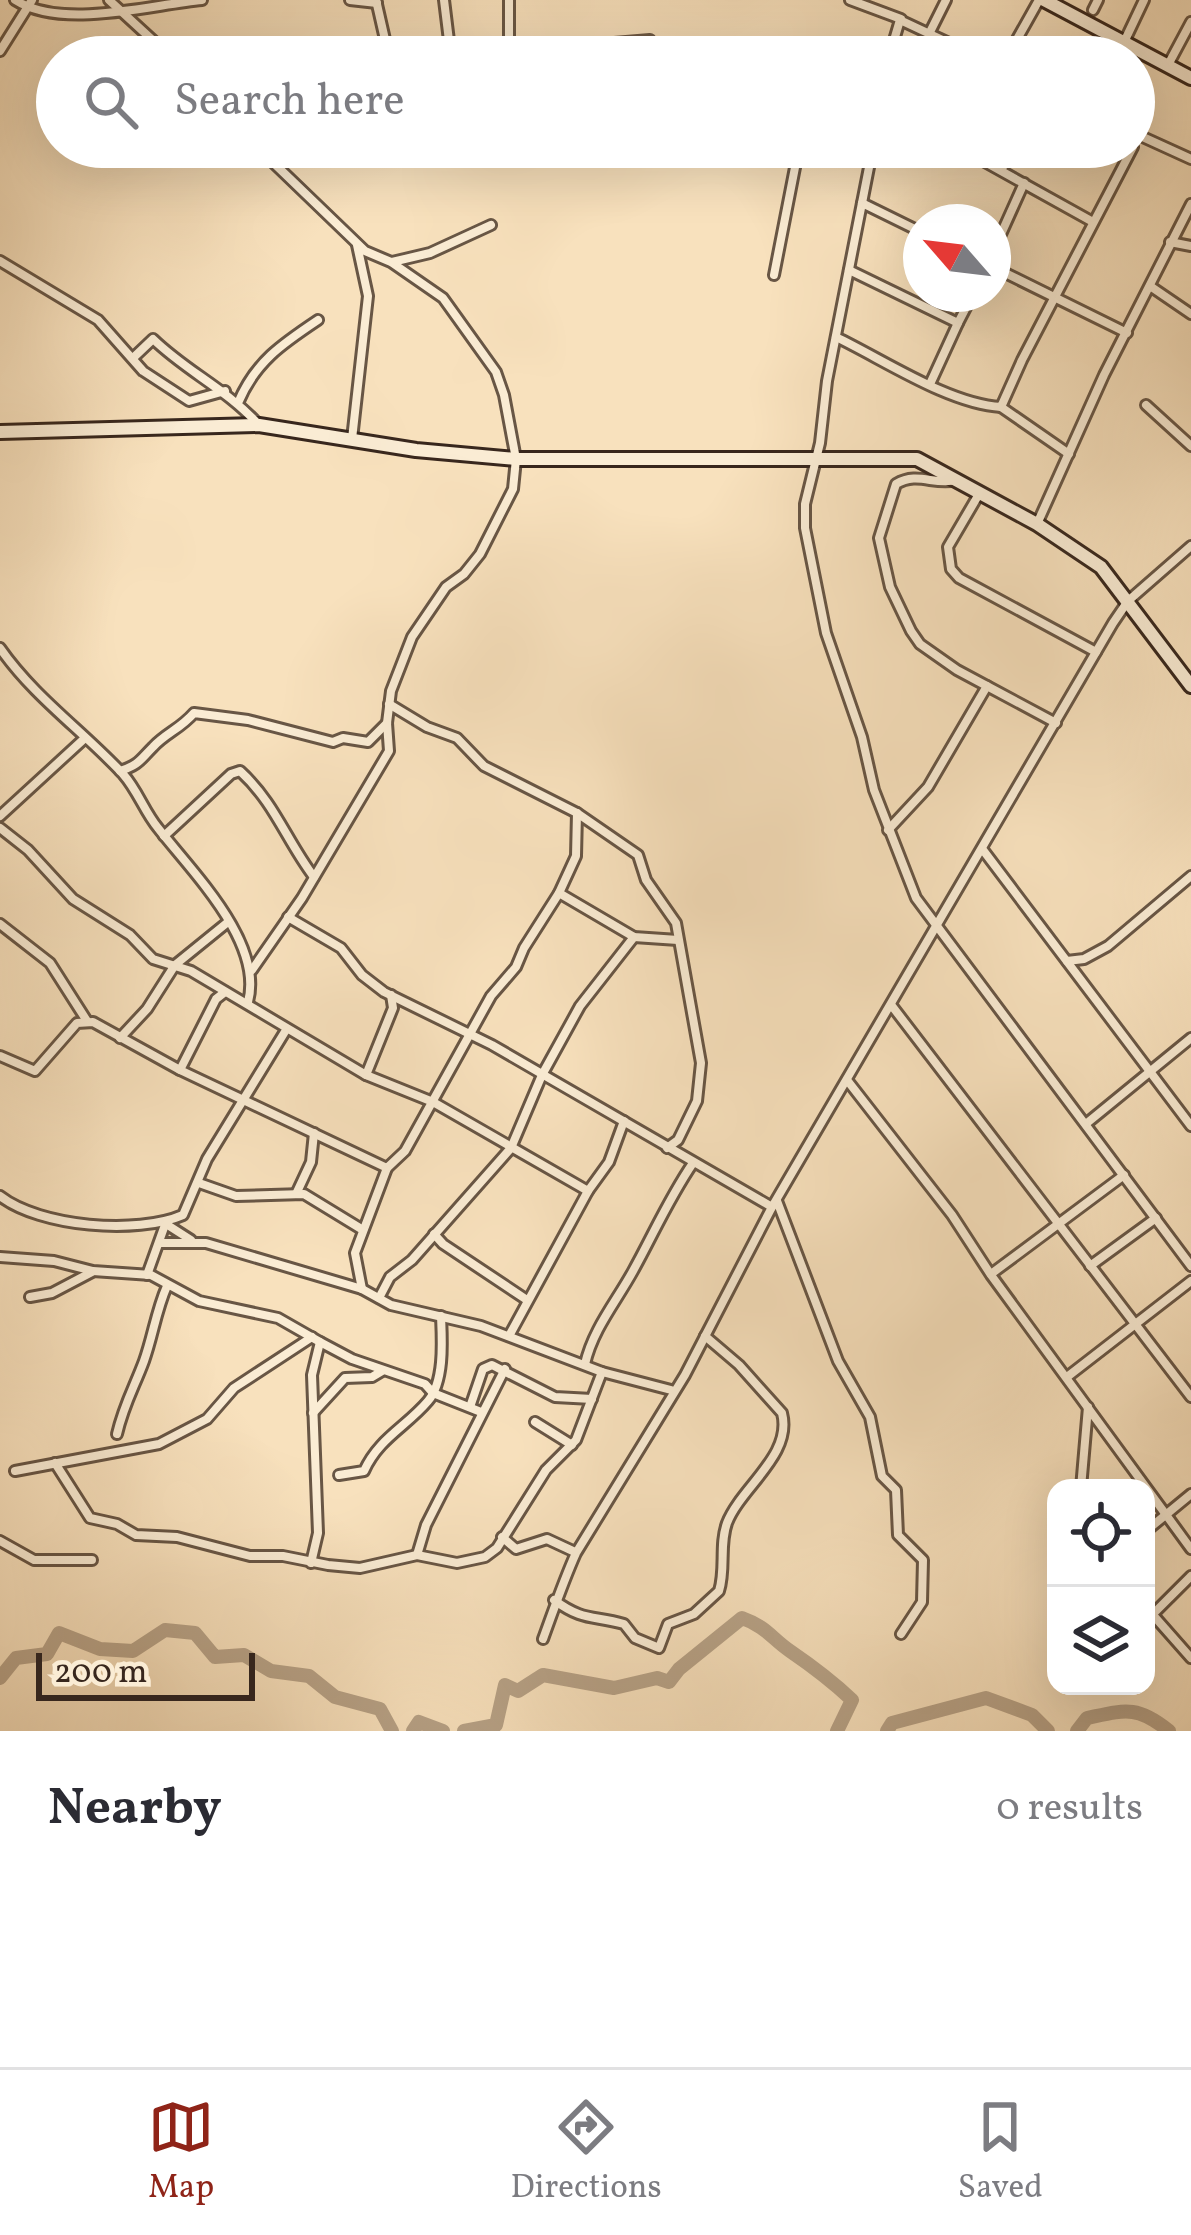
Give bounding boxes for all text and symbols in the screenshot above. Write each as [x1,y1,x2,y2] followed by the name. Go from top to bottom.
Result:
[36,36,1155,168] search box
[78,69,144,135] icon: search
[174,71,405,134] text: Search here
[903,204,1011,312] north arrow
[1047,1479,1155,1695] map controls
[1047,1479,1155,1587] button: locate
[1047,1587,1155,1695] button: layers
[36,1647,255,1700] scale bar
[54,1651,148,1697] text: 200 m
[48,1774,222,1845] text: Nearby
[996,1782,1143,1836] text: 0 results
[148,2094,214,2212] tab: Map
[510,2094,662,2212] tab: Directions
[958,2094,1043,2212] tab: Saved

